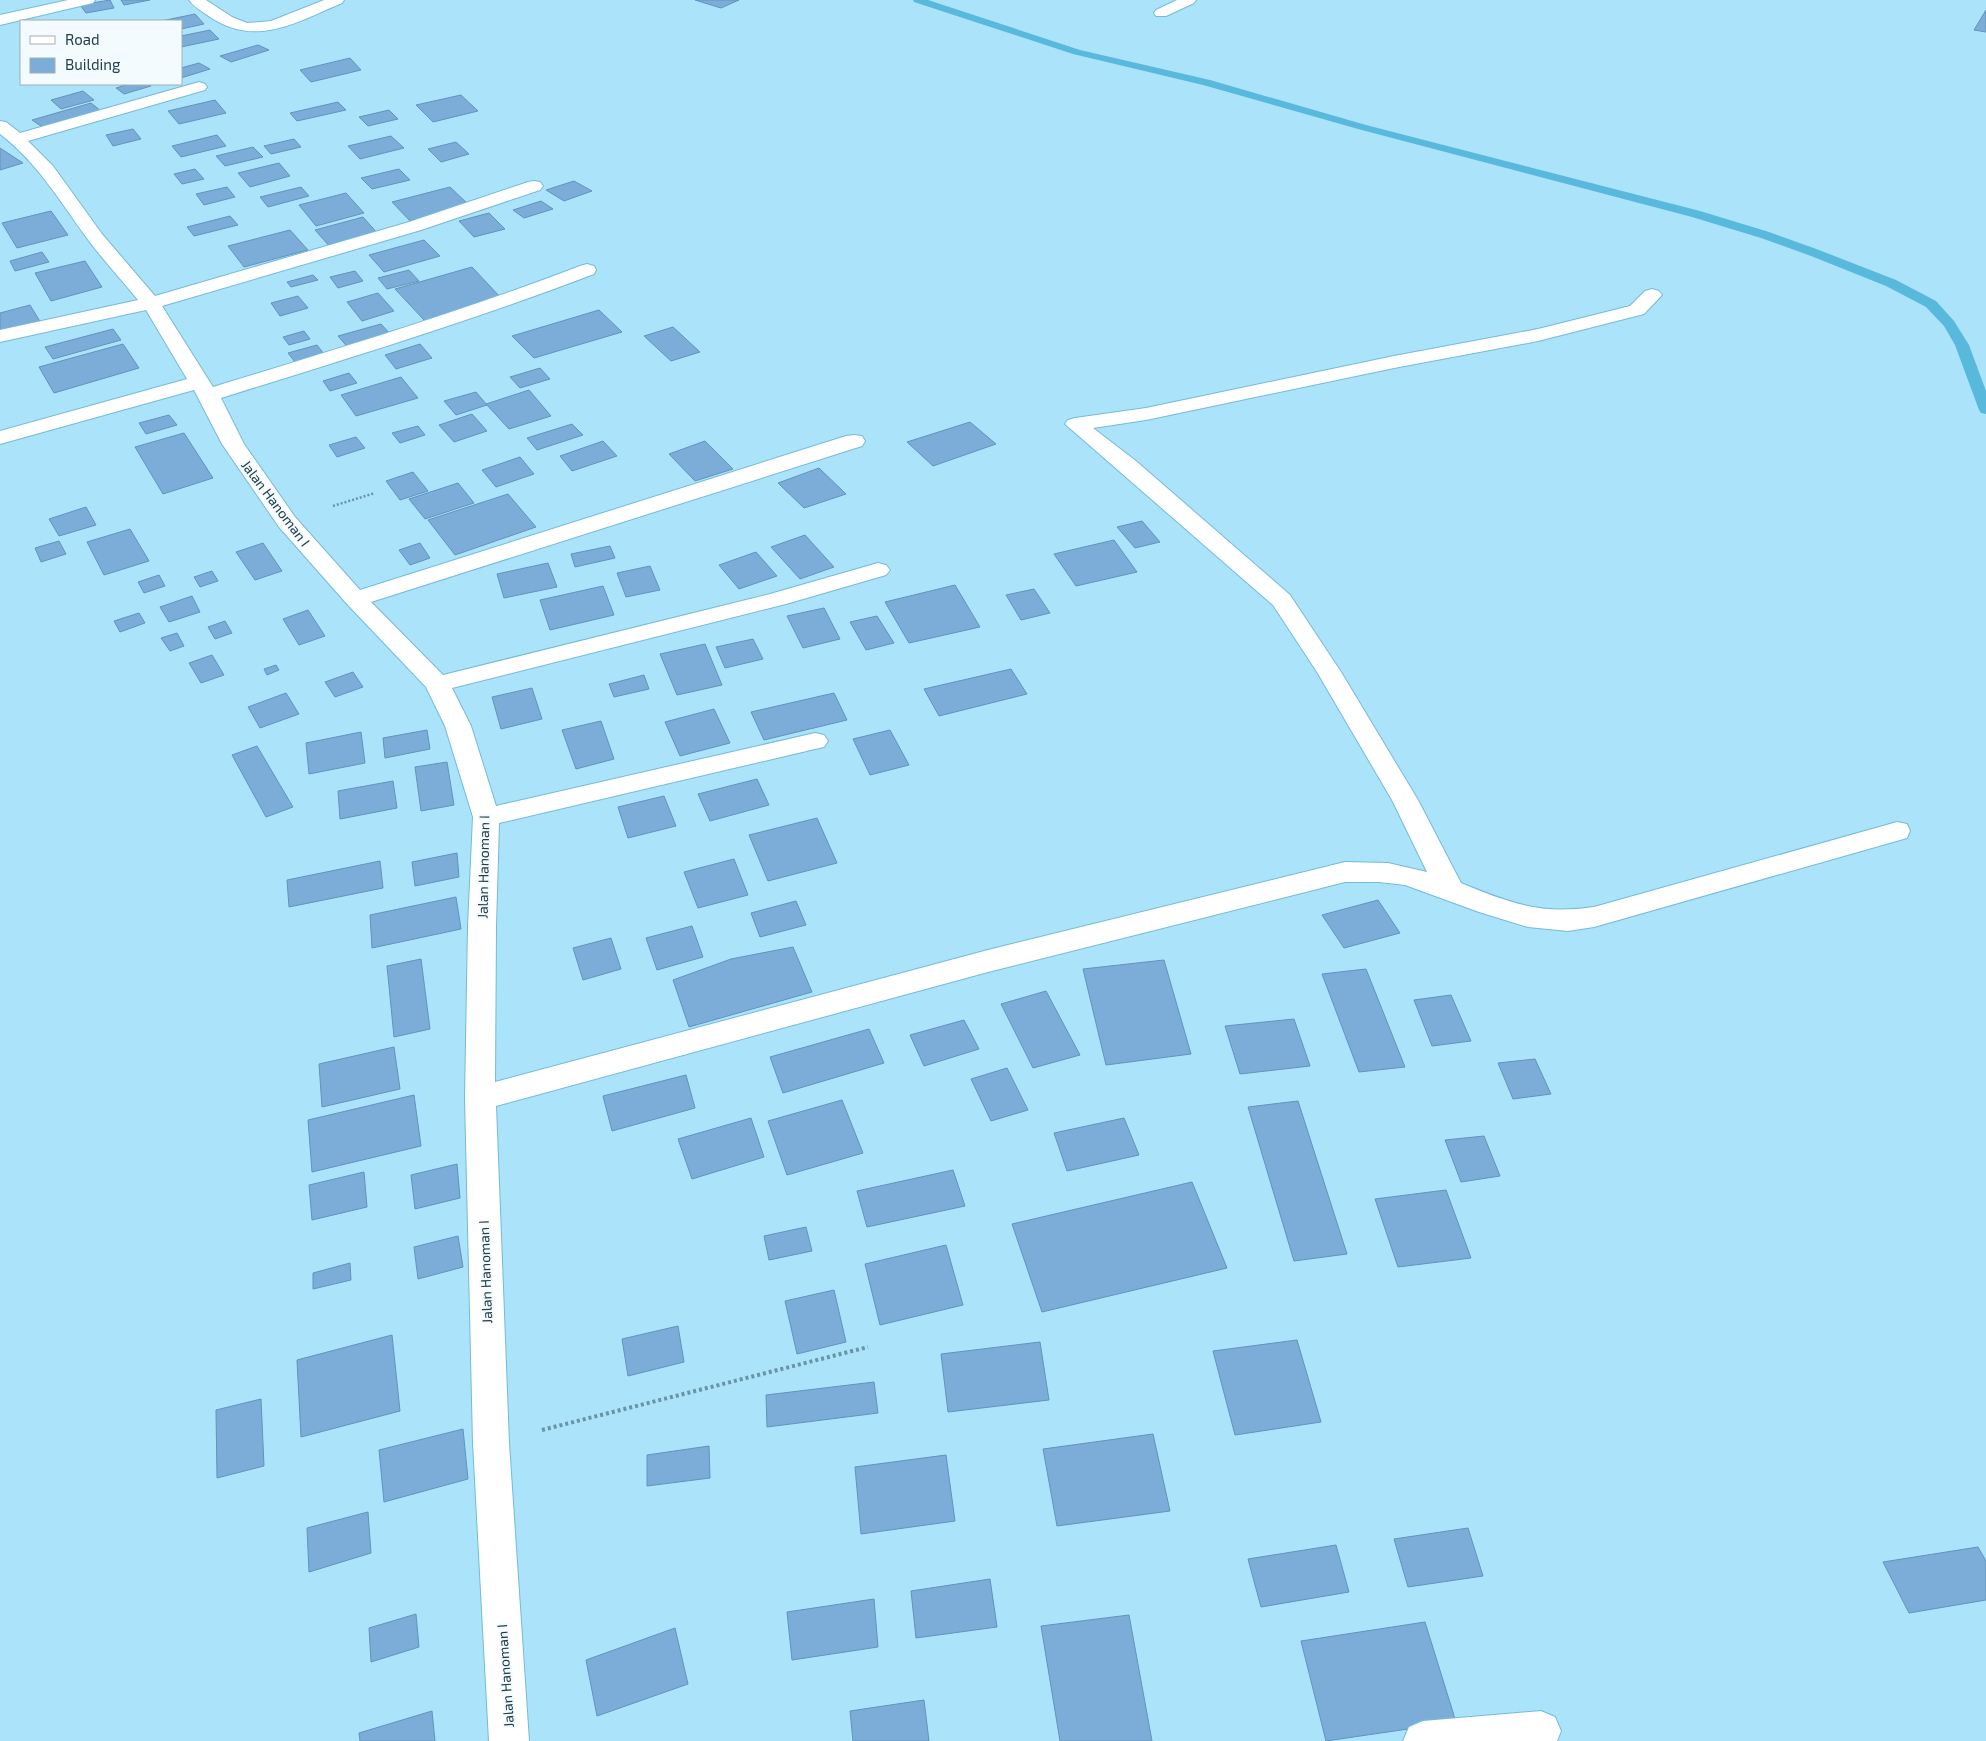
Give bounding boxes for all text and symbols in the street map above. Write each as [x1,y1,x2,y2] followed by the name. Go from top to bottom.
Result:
[20,20,182,85] legend
[65,30,100,48] text: Road
[65,55,121,73] text: Building
[238,457,314,549] street label: Jalan Hanoman I
[474,815,492,919] street label: Jalan Hanoman I
[475,1220,495,1324] street label: Jalan Hanoman I
[493,1624,517,1728] street label: Jalan Hanoman I

